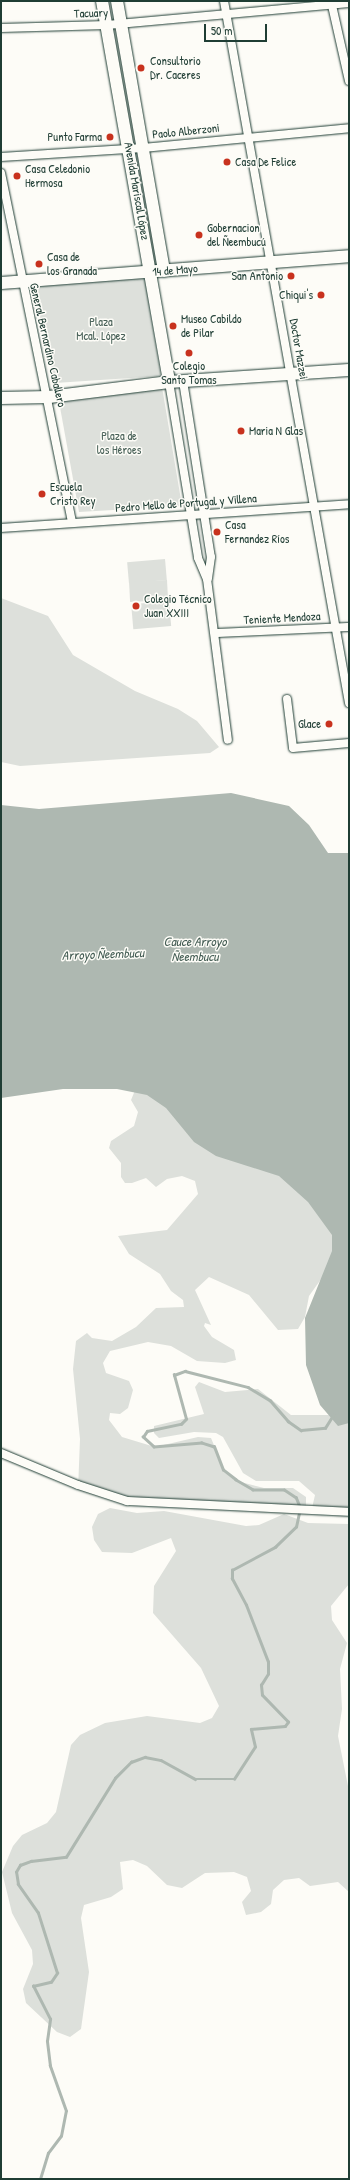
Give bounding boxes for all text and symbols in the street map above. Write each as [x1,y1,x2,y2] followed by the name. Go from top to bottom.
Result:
[74,5,108,21] street label: Tacuary
[206,16,269,42] scale bar
[211,22,232,39] text: 50 m
[150,54,201,82] place label: Consultorio Dr. Caceres
[135,62,147,74] marker: Consultorio Dr. Caceres
[152,120,220,142] street label: Paolo Alberzoni
[48,130,102,144] place label: Punto Farma
[105,132,115,142] marker: Punto Farma
[121,141,153,241] street label: Avenida Mariscal López
[235,155,296,169] place label: Casa De Felice
[222,157,232,167] marker: Casa De Felice
[25,162,90,190] place label: Casa Celedonio Hermosa
[12,171,22,181] marker: Casa Celedonio Hermosa
[207,221,266,249] place label: Gobernacion del Ñeembucú
[194,230,204,240] marker: Gobernacion del Ñeembucú
[47,250,97,278] place label: Casa de los Granada
[34,259,44,269] marker: Casa de los Granada
[152,261,198,279] street label: 14 de Mayo
[231,269,283,283] place label: San Antonio
[286,271,296,281] marker: San Antonio
[27,282,69,408] street label: General Bernardino Caballero
[279,288,313,302] place label: Chiqui's
[316,290,326,300] marker: Chiqui's
[181,312,242,340] place label: Museo Cabildo de Pilar
[76,315,126,343] park label: Plaza Mcal. López
[287,318,311,380] street label: Doctor Mazzei
[168,321,178,331] marker: Museo Cabildo de Pilar
[184,348,194,358] marker: Colegio Santo Tomas
[161,359,217,387] place label: Colegio Santo Tomas
[249,424,303,438] place label: Maria N Glas
[236,426,246,436] marker: Maria N Glas
[97,429,141,457] park label: Plaza de los Héroes
[50,480,96,508] place label: Escuela Cristo Rey
[37,489,47,499] marker: Escuela Cristo Rey
[115,491,257,515] street label: Pedro Mello de Portugal y Villena
[225,518,289,546] place label: Casa Fernandez Ríos
[212,527,222,537] marker: Casa Fernandez Ríos
[144,592,212,620] place label: Colegio Técnico Juan XXIII
[131,601,141,611] marker: Colegio Técnico Juan XXIII
[243,609,321,627] street label: Teniente Mendoza
[298,717,321,731] place label: Glace
[324,719,334,729] marker: Glace
[164,934,226,965] water label: Cauce Arroyo Ñeembucu
[62,945,144,963] water label: Arroyo Ñeembucu

